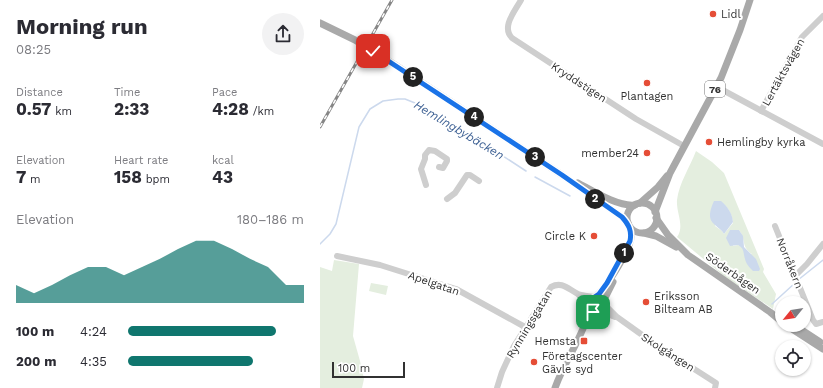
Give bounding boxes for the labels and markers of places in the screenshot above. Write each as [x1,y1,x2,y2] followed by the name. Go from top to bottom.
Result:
[721,8,741,21] place label: Lidl
[708,9,718,19] marker: Lidl
[356,34,390,68] pin
[403,67,423,87] pin: 5
[642,78,652,88] marker: Plantagen
[621,90,673,103] place label: Plantagen
[464,107,484,127] pin: 4
[717,136,805,149] place label: Hemlingby kyrka
[704,137,714,147] marker: Hemlingby kyrka
[525,147,545,167] pin: 3
[581,147,639,160] place label: member24
[642,148,652,158] marker: member24
[585,189,605,209] pin: 2
[544,230,586,243] place label: Circle K
[589,231,599,241] marker: Circle K
[614,243,634,263] pin: 1
[654,290,713,316] place label: Eriksson Bilteam AB
[576,295,610,329] pin
[641,297,651,307] marker: Eriksson Bilteam AB
[535,335,576,348] place label: Hemsta
[579,336,589,346] marker: Hemsta
[542,350,623,376] place label: Företagscenter Gävle syd
[529,357,539,367] marker: Företagscenter Gävle syd

